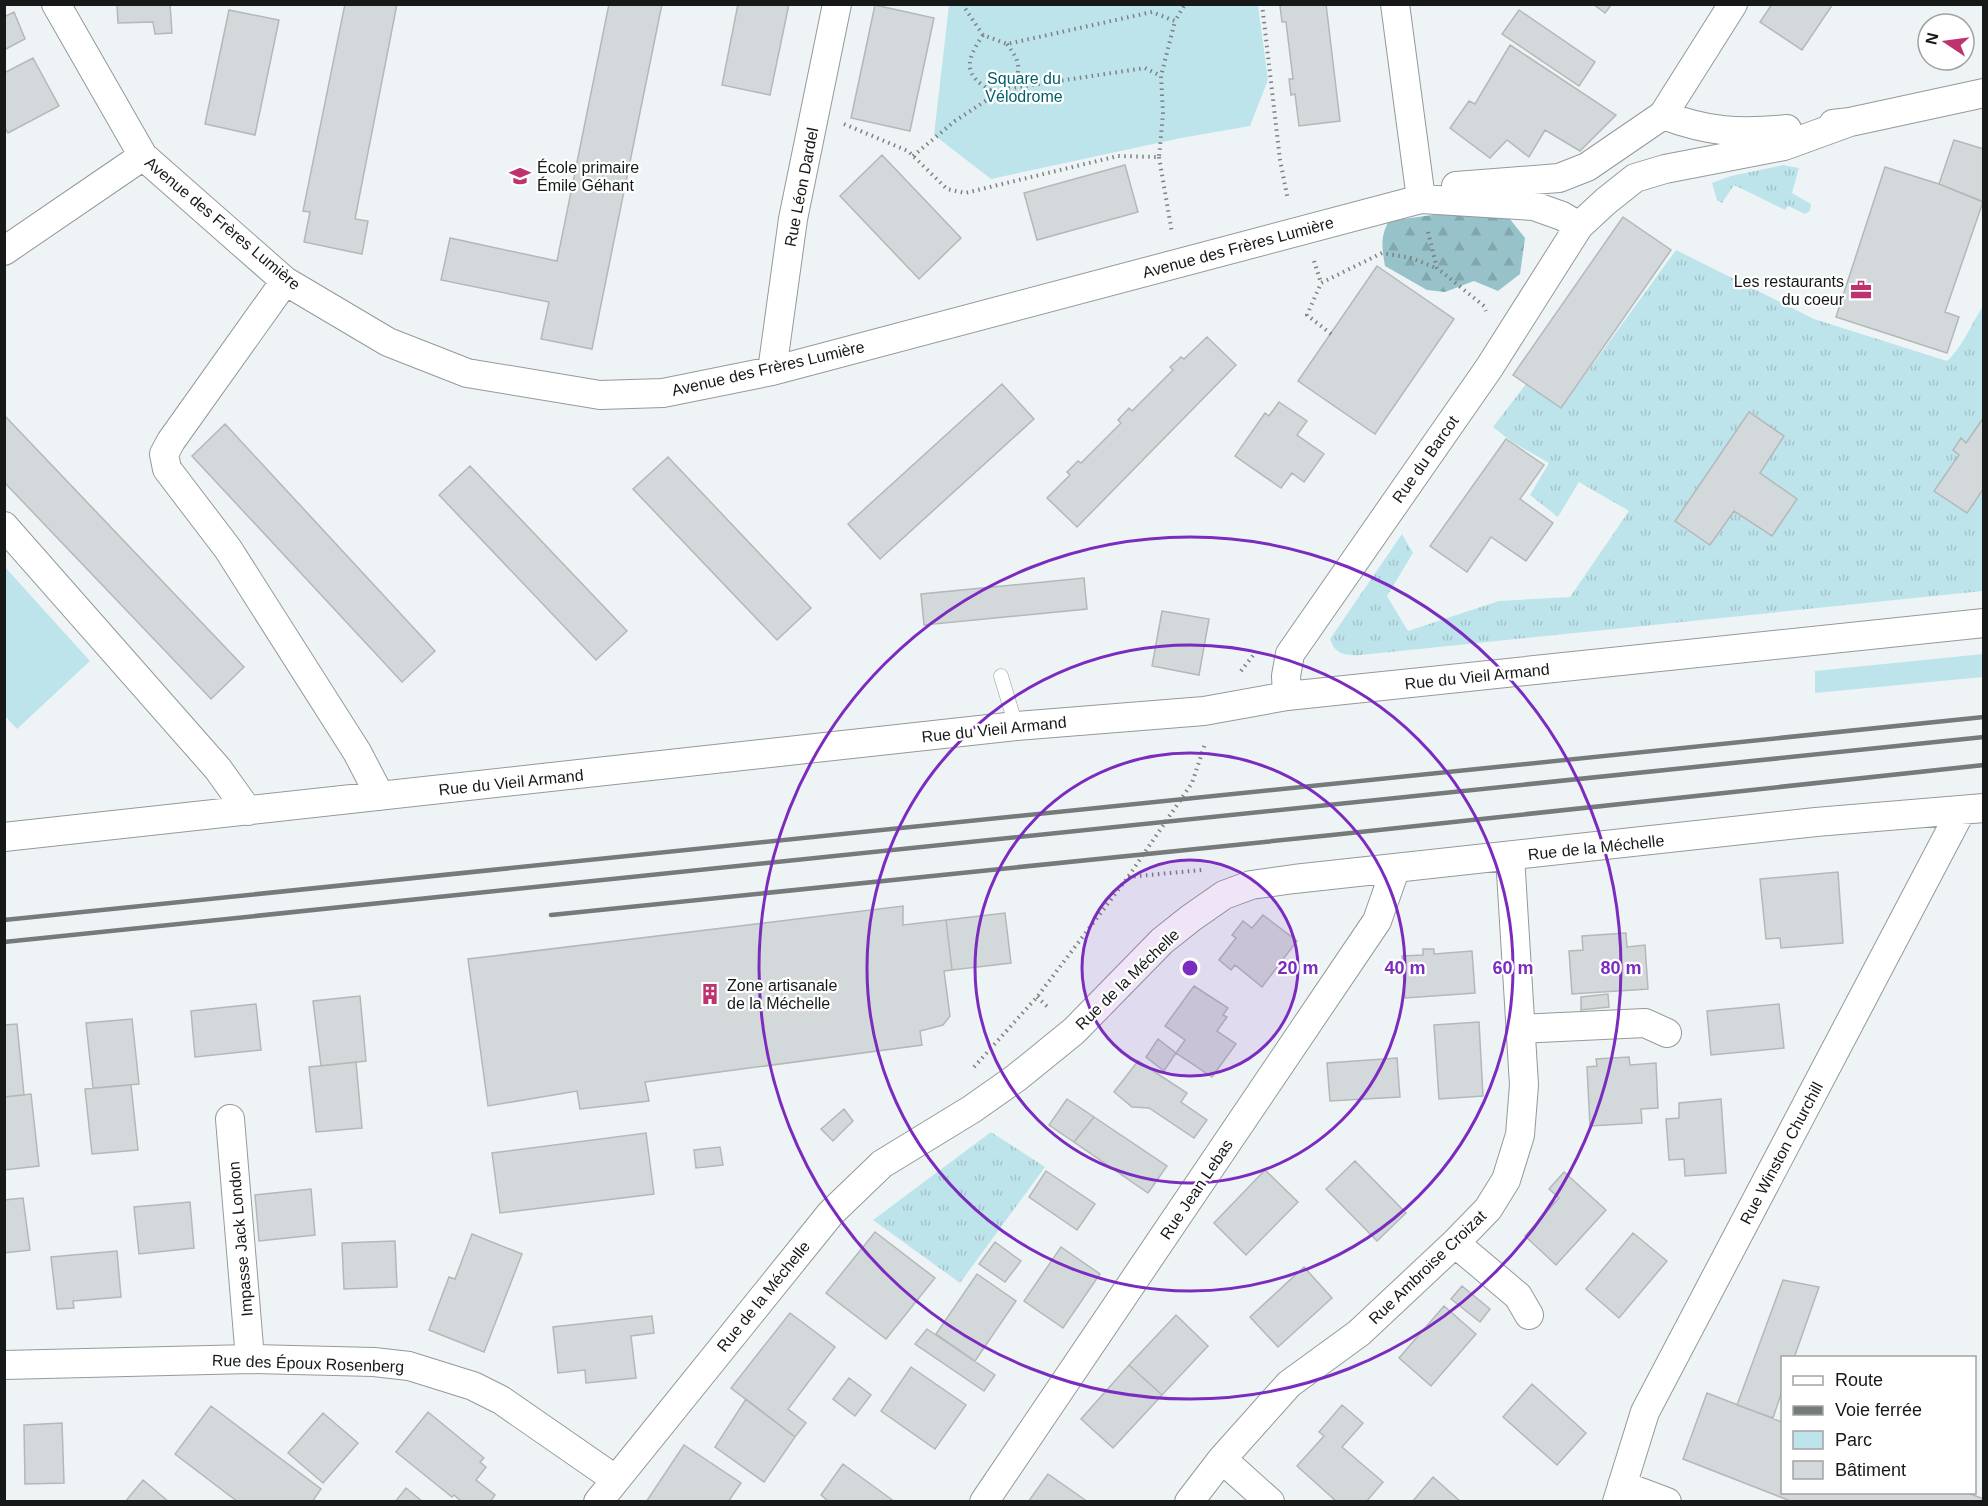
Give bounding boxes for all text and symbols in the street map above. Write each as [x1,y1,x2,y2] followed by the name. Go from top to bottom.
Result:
[1916,12,1976,72] north arrow
[1922,31,1941,46] text: N
[985,70,1063,105] park label: Square du Vélodrome
[782,126,821,248] street label: Rue Léon Dardel
[142,154,304,293] street label: Avenue des Frères Lumière
[537,158,639,194] place label: École primaire Émile Géhant
[508,164,532,188] school or university icon: École primaire Émile Géhant
[1141,214,1336,281] street label: Avenue des Frères Lumière
[1734,273,1845,308] place label: Les restaurants du coeur
[1849,278,1873,302] office icon: Les restaurants du coeur
[670,338,866,399] street label: Avenue des Frères Lumière
[1389,412,1462,506] street label: Rue du Barcot
[1404,660,1550,693] street label: Rue du Vieil Armand
[921,713,1067,746] street label: Rue du Vieil Armand
[438,766,584,799] street label: Rue du Vieil Armand
[1527,832,1665,863] street label: Rue de la Méchelle
[1072,926,1183,1033] street label: Rue de la Méchelle
[1180,958,1200,978] centre of rings
[1277,958,1319,978] text: 20 m
[1384,958,1426,978] text: 40 m
[1492,958,1534,978] text: 60 m
[1600,958,1642,978] text: 80 m
[727,977,837,1012] place label: Zone artisanale de la Méchelle
[698,982,722,1006] building icon: Zone artisanale de la Méchelle
[1737,1079,1826,1227] street label: Rue Winston Churchill
[1157,1136,1236,1242] street label: Rue Jean Lebas
[225,1161,256,1317] street label: Impasse Jack London
[1365,1207,1490,1328] street label: Rue Ambroise Croizat
[714,1238,813,1355] street label: Rue de la Méchelle
[212,1351,404,1375] street label: Rue des Époux Rosenberg
[1781,1356,1976,1494] legend
[1835,1370,1883,1390] text: Route
[1835,1400,1922,1420] text: Voie ferrée
[1835,1430,1872,1450] text: Parc
[1835,1460,1906,1480] text: Bâtiment

